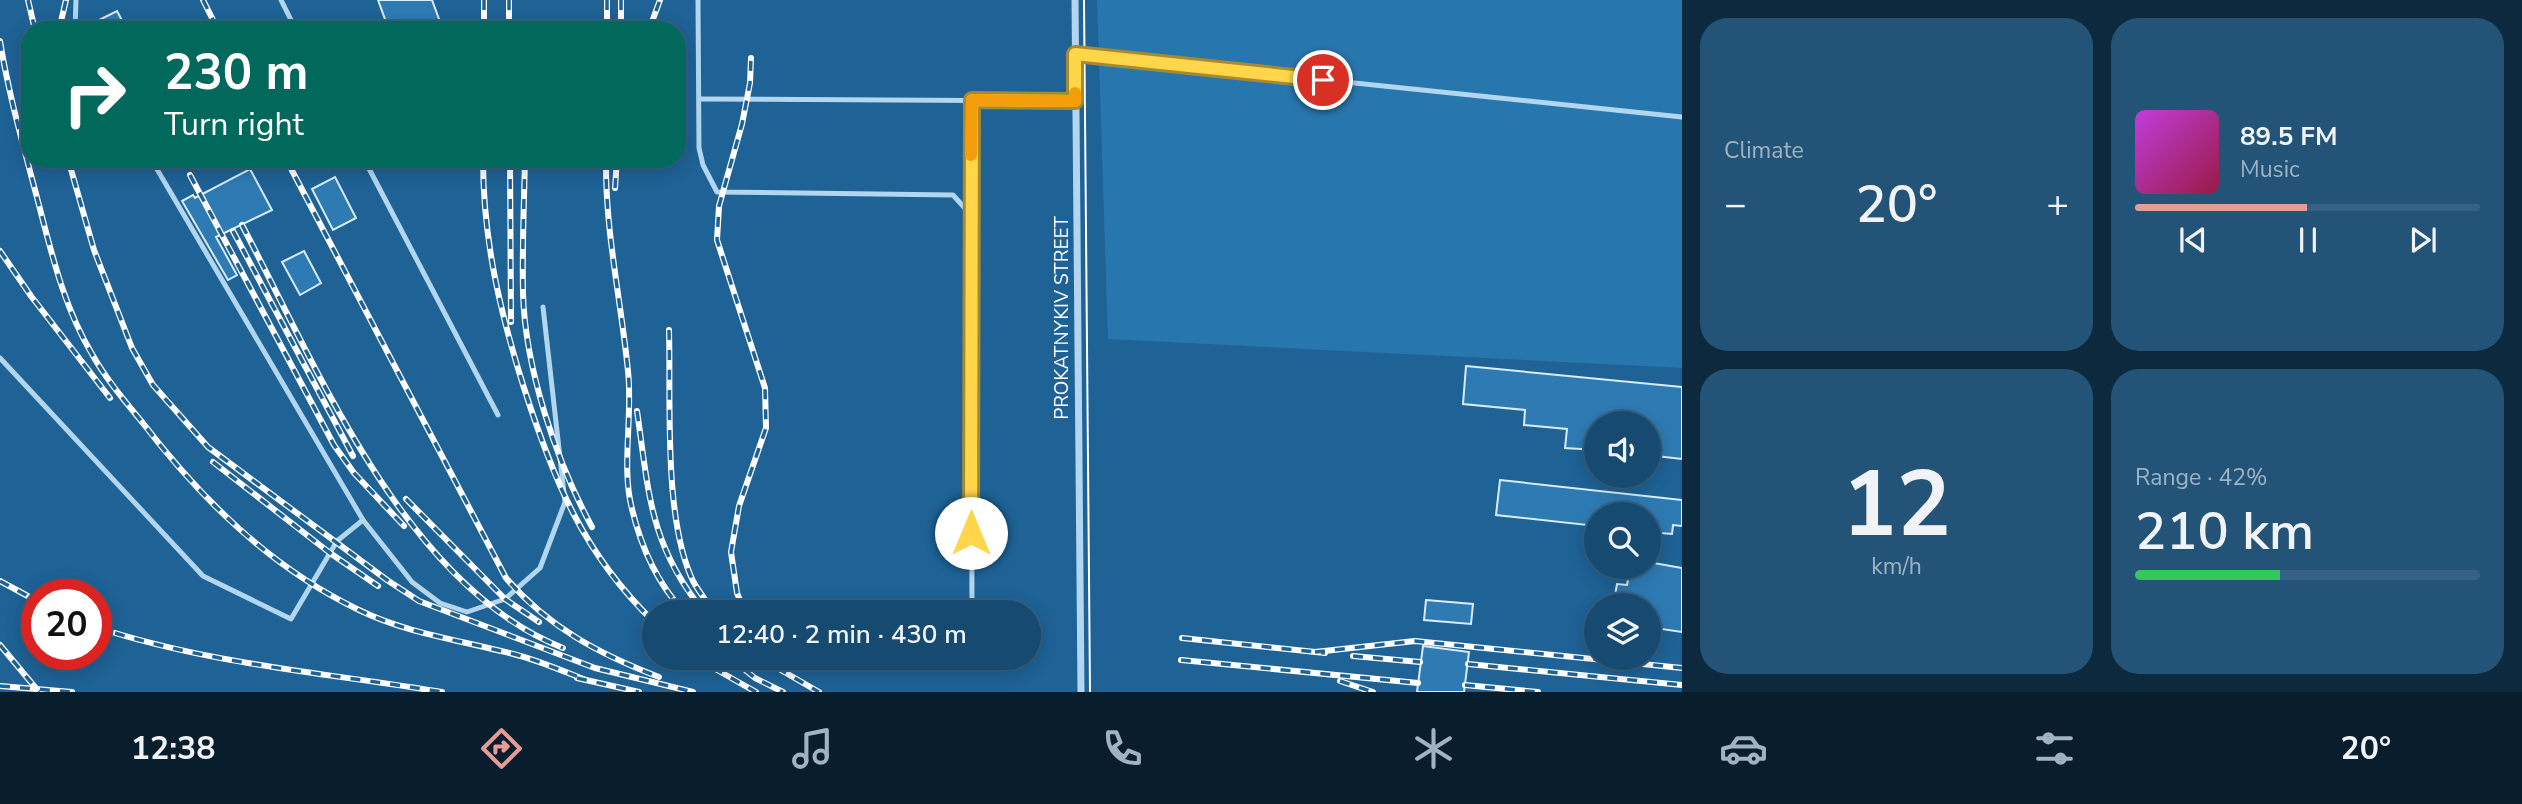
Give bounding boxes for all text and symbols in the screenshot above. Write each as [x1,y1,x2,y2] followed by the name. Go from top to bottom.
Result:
[164,39,308,106] text: 230 m
[49,49,140,140] icon: right
[1293,50,1353,110] pin
[1304,61,1342,99] icon: arrive
[164,103,304,146] text: Turn right
[2240,119,2337,154] text: 89.5 FM
[1724,135,1804,166] text: Climate
[2240,154,2300,185] text: Music
[1856,169,1937,240] text: 20°
[1724,179,1747,230] text: −
[2046,179,2069,230] text: +
[1049,216,1075,420] street label: PROKATNYKIV STREET
[2174,221,2212,259] icon: previous
[2289,221,2327,259] icon: pause
[2404,221,2442,259] icon: next
[1584,411,1661,670] map controls
[1584,411,1661,488] button: sound
[1842,443,1951,567] text: 12
[2135,462,2267,493] text: Range · 42%
[934,496,1008,570] position arrow
[2135,496,2314,567] text: 210 km
[1584,502,1661,579] button: search
[1871,551,1922,582] text: km/h
[21,579,112,670] speed limit sign: 20
[1584,593,1661,670] button: layers
[716,617,967,652] text: 12:40 · 2 min · 430 m
[477,724,526,773] icon: directions
[788,724,837,773] icon: music
[1098,724,1147,773] icon: phone
[1409,724,1458,773] icon: climate
[1719,724,1768,773] icon: car
[2030,724,2079,773] icon: filters
[131,727,216,770] text: 12:38
[2341,727,2391,770] text: 20°

